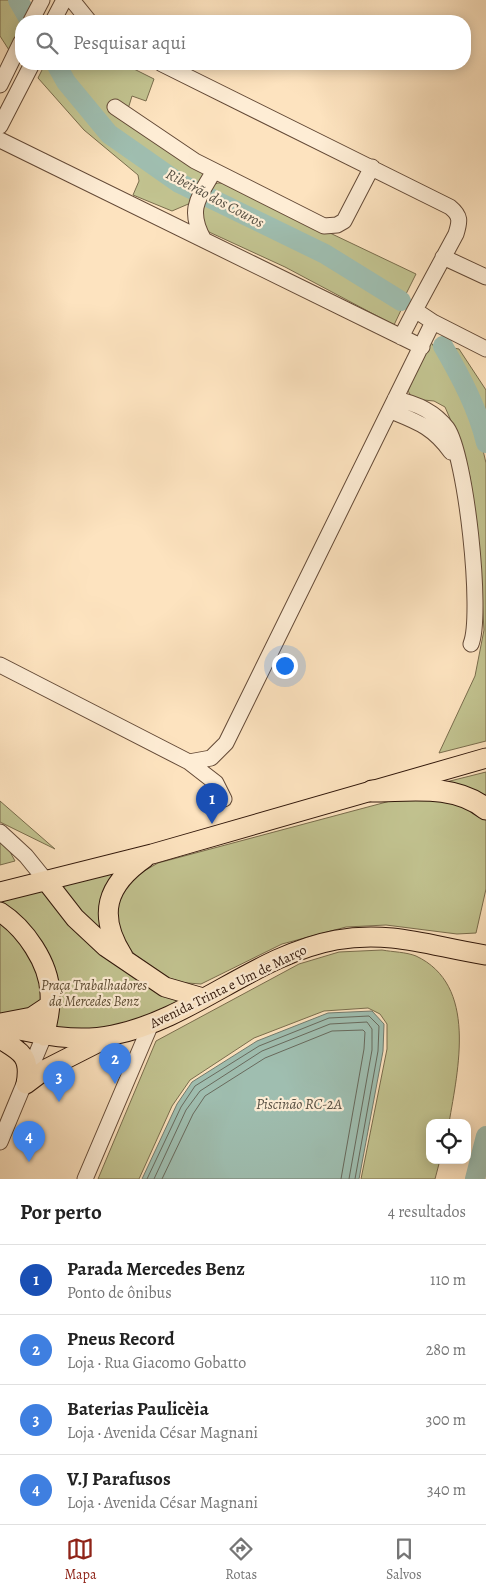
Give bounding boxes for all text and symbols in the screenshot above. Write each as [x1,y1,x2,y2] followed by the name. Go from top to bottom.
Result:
[15,15,471,70] search box
[33,29,61,57] icon: search
[73,30,186,56] text: Pesquisar aqui
[162,164,268,232] water label: Ribeirão dos Couros
[272,653,298,679] your location
[196,783,228,824] pin: 1
[146,940,310,1033] street label: Avenida Trinta e Um de Março
[41,976,147,1011] park label: Praça Trabalhadores da Mercedes Benz
[99,1043,131,1084] pin: 2
[43,1061,75,1102] pin: 3
[256,1094,343,1114] water label: Piscinão RC-2A
[426,1119,471,1164] map controls
[426,1119,471,1164] button: locate
[13,1121,45,1162] pin: 4
[20,1198,102,1226] text: Por perto
[388,1201,466,1223] text: 4 resultados
[67,1256,245,1282] text: Parada Mercedes Benz
[33,1269,39,1291] text: 1
[430,1269,466,1291] text: 110 m
[67,1282,172,1304] text: Ponto de ônibus
[67,1326,175,1352] text: Pneus Record
[32,1339,40,1361] text: 2
[426,1339,466,1361] text: 280 m
[67,1352,246,1374] text: Loja · Rua Giacomo Gobatto
[67,1396,209,1422] text: Baterias Paulicèia
[33,1409,39,1431] text: 3
[426,1409,466,1431] text: 300 m
[67,1422,258,1444] text: Loja · Avenida César Magnani
[67,1466,171,1492] text: V.J Parafusos
[32,1479,40,1501] text: 4
[427,1479,466,1501] text: 340 m
[67,1492,258,1514] text: Loja · Avenida César Magnani
[64,1535,97,1584] tab: Mapa
[225,1535,257,1584] tab: Rotas
[386,1535,422,1584] tab: Salvos

